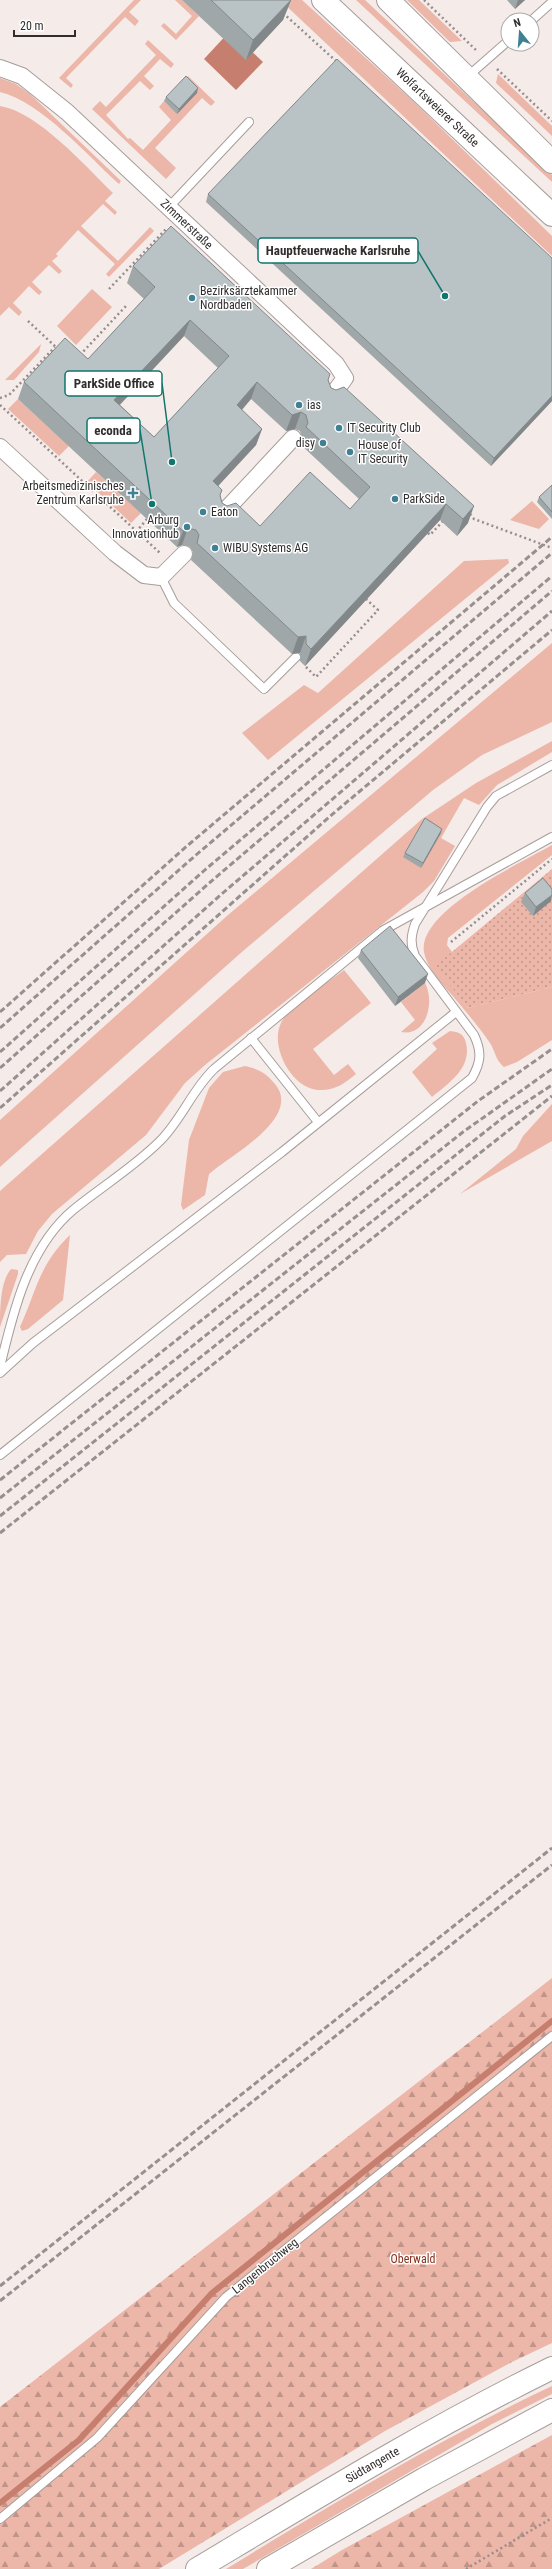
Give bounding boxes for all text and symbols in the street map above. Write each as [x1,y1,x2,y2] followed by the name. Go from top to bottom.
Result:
[14,12,75,38] scale bar
[500,12,540,52] north arrow
[512,16,523,30] text: N
[20,19,44,33] text: 20 m
[393,65,482,150] street label: Wolfartsweierer Straße
[158,196,216,252] street label: Zimmerstraße
[258,238,418,263] callout: Hauptfeuerwache Karlsruhe
[266,243,410,258] text: Hauptfeuerwache Karlsruhe
[200,284,297,312] place label: Bezirksärztekammer Nordbaden
[187,293,197,303] marker: Bezirksärztekammer Nordbaden
[65,371,162,396] callout: ParkSide Office
[74,376,154,391] text: ParkSide Office
[307,398,321,412] place label: ias
[294,400,304,410] marker: ias
[87,418,140,443] callout: econda
[347,421,421,435] place label: IT Security Club
[94,423,132,438] text: econda
[334,423,344,433] marker: IT Security Club
[296,436,315,450] place label: disy
[318,438,328,448] marker: disy
[358,438,408,466] place label: House of IT Security
[345,447,355,457] marker: House of IT Security
[22,479,124,507] place label: Arbeitsmedizinisches Zentrum Karlsruhe
[127,487,139,499] marker: Arbeitsmedizinisches Zentrum Karlsruhe
[403,492,445,506] place label: ParkSide
[390,494,400,504] marker: ParkSide
[211,505,238,519] place label: Eaton
[198,507,208,517] marker: Eaton
[112,513,179,541] place label: Arburg Innovationhub
[182,522,192,532] marker: Arburg Innovationhub
[223,541,308,555] place label: WIBU Systems AG
[210,543,220,553] marker: WIBU Systems AG
[229,2235,301,2297] street label: Langenbruchweg
[391,2252,435,2266] park label: Oberwald
[343,2444,402,2486] street label: Südtangente

